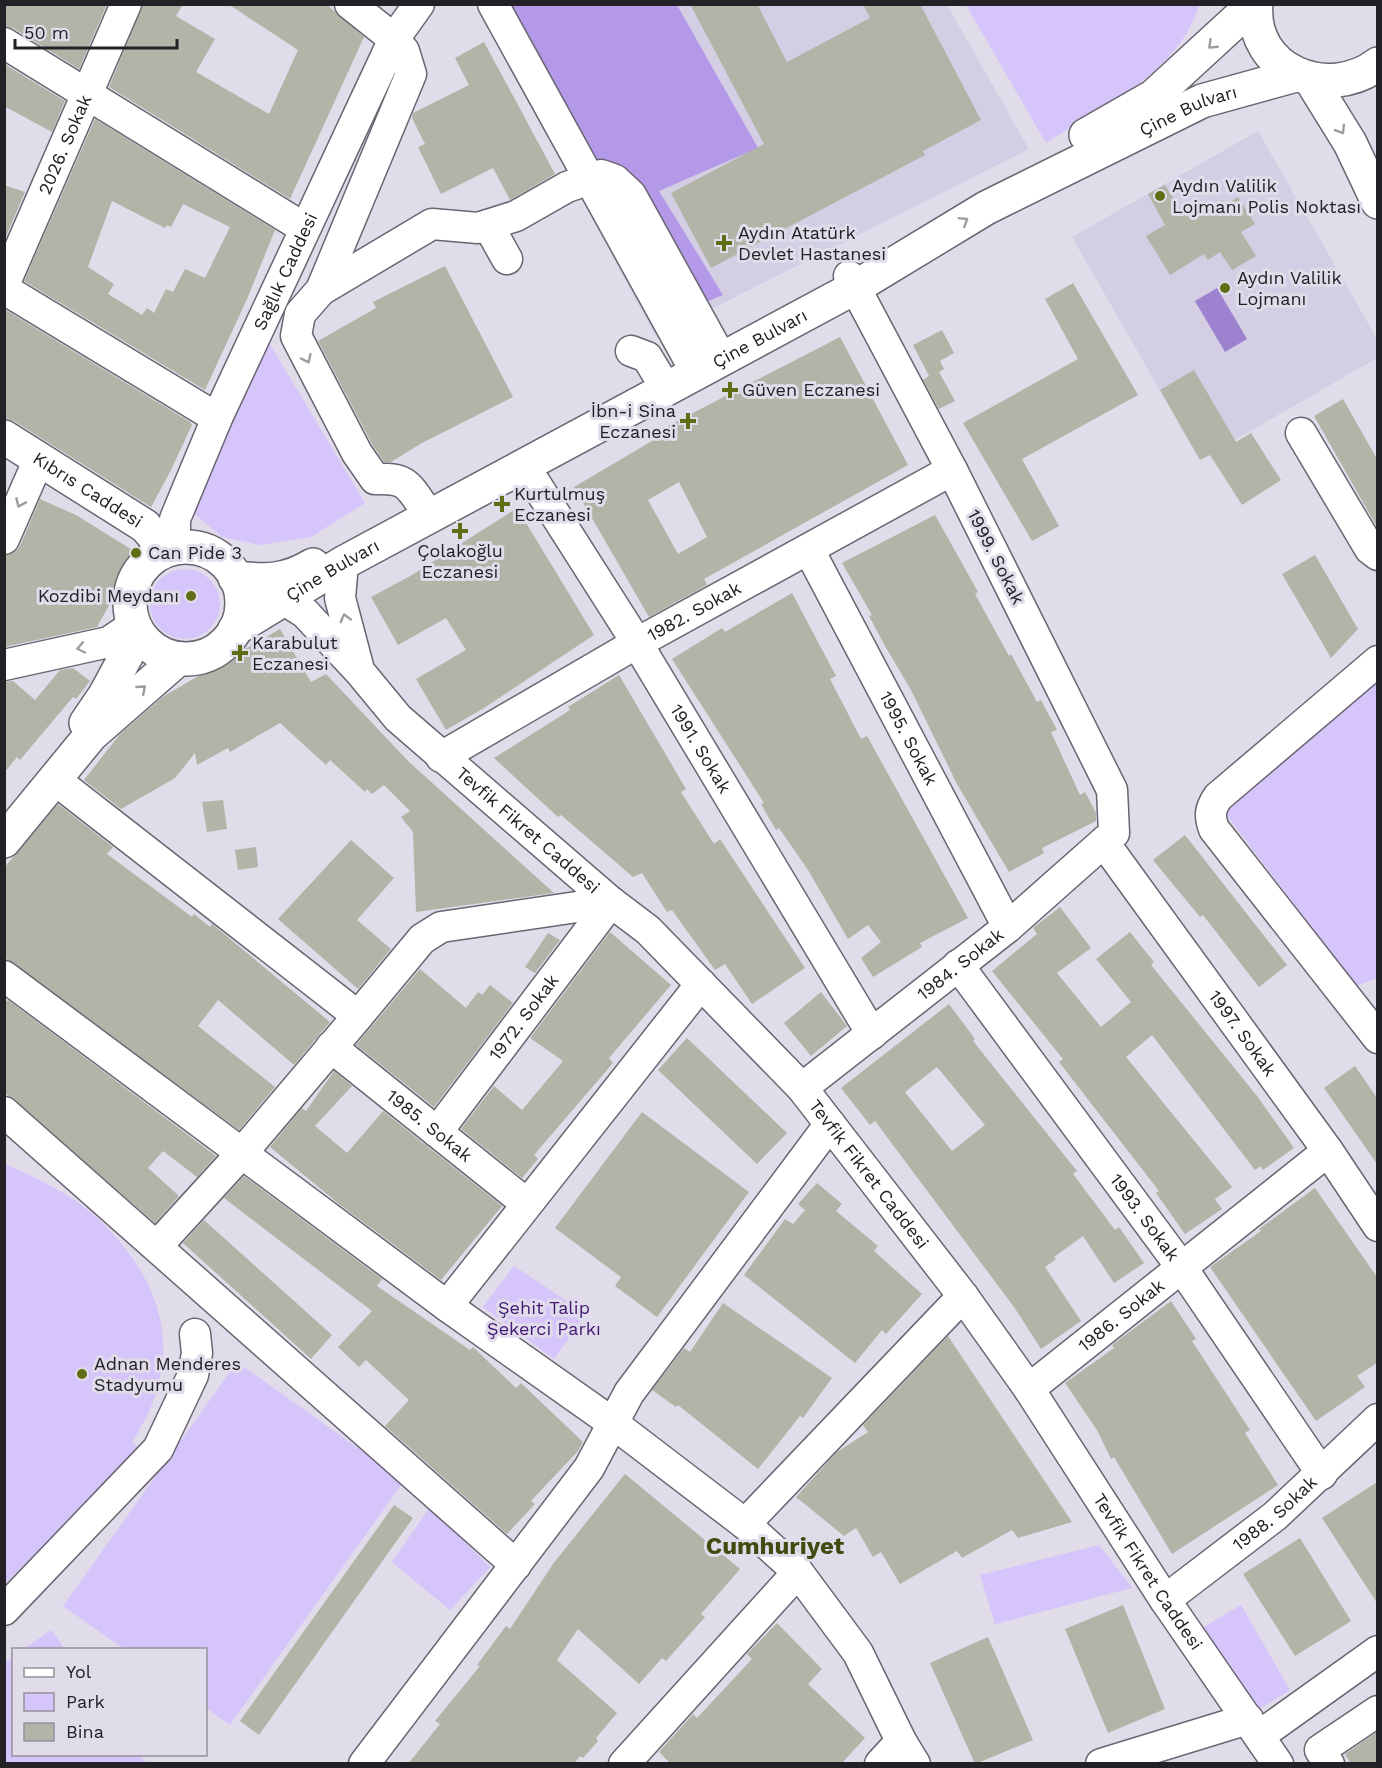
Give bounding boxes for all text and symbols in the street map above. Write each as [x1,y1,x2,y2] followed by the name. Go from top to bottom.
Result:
[15,12,177,50] scale bar
[24,22,69,43] text: 50 m
[1208,38,1219,49] one-way arrow
[1136,81,1239,140] street label: Çine Bulvarı
[34,91,95,198] street label: 2026. Sokak
[1334,124,1346,134] one-way arrow
[1172,175,1361,217] place label: Aydın Valilik Lojmanı Polis Noktası
[1153,189,1167,203] marker: Aydın Valilik Lojmanı Polis Noktası
[248,209,321,333] street label: Sağlık Caddesi
[958,216,968,228] one-way arrow
[738,222,886,264] place label: Aydın Atatürk Devlet Hastanesi
[715,234,733,252] marker: Aydın Atatürk Devlet Hastanesi
[1237,267,1342,309] place label: Aydın Valilik Lojmanı
[1218,281,1232,295] marker: Aydın Valilik Lojmanı
[709,304,811,372] street label: Çine Bulvarı
[299,352,311,363] one-way arrow
[742,379,880,400] place label: Güven Eczanesi
[723,383,737,397] marker: Güven Eczanesi
[591,400,676,442] place label: İbn-i Sina Eczanesi
[681,414,695,428] marker: İbn-i Sina Eczanesi
[29,447,147,532] street label: Kıbrıs Caddesi
[514,483,605,525] place label: Kurtulmuş Eczanesi
[15,497,27,508] one-way arrow
[495,497,509,511] marker: Kurtulmuş Eczanesi
[964,506,1029,608] street label: 1999. Sokak
[453,524,467,538] marker: Çolakoğlu Eczanesi
[282,535,383,605] street label: Çine Bulvarı
[417,540,503,582] place label: Çolakoğlu Eczanesi
[148,542,242,563] place label: Can Pide 3
[129,546,143,560] marker: Can Pide 3
[644,577,744,645] street label: 1982. Sokak
[38,585,179,606] place label: Kozdibi Meydanı
[184,589,198,603] marker: Kozdibi Meydanı
[340,613,353,623] one-way arrow
[252,632,338,674] place label: Karabulut Eczanesi
[76,641,86,654] one-way arrow
[233,646,247,660] marker: Karabulut Eczanesi
[135,685,146,696] one-way arrow
[875,687,942,789] street label: 1995. Sokak
[666,700,736,797] street label: 1991. Sokak
[452,762,604,898] street label: Tevfik Fikret Caddesi
[913,924,1007,1004] street label: 1984. Sokak
[484,970,563,1064] street label: 1972. Sokak
[1205,986,1281,1080] street label: 1997. Sokak
[383,1085,477,1166] street label: 1985. Sokak
[805,1095,933,1253] street label: Tevfik Fikret Caddesi
[1106,1169,1184,1265] street label: 1993. Sokak
[1074,1275,1168,1356] street label: 1986. Sokak
[487,1297,601,1339] park label: Şehit Talip Şekerci Parkı
[94,1353,241,1395] place label: Adnan Menderes Stadyumu
[75,1367,89,1381] marker: Adnan Menderes Stadyumu
[1228,1471,1321,1555] street label: 1988. Sokak
[1089,1489,1207,1654] street label: Tevfik Fikret Caddesi
[706,1532,845,1560] district label: Cumhuriyet
[12,1648,207,1756] legend
[66,1661,92,1682] text: Yol
[66,1691,105,1712] text: Park
[66,1721,104,1742] text: Bina

